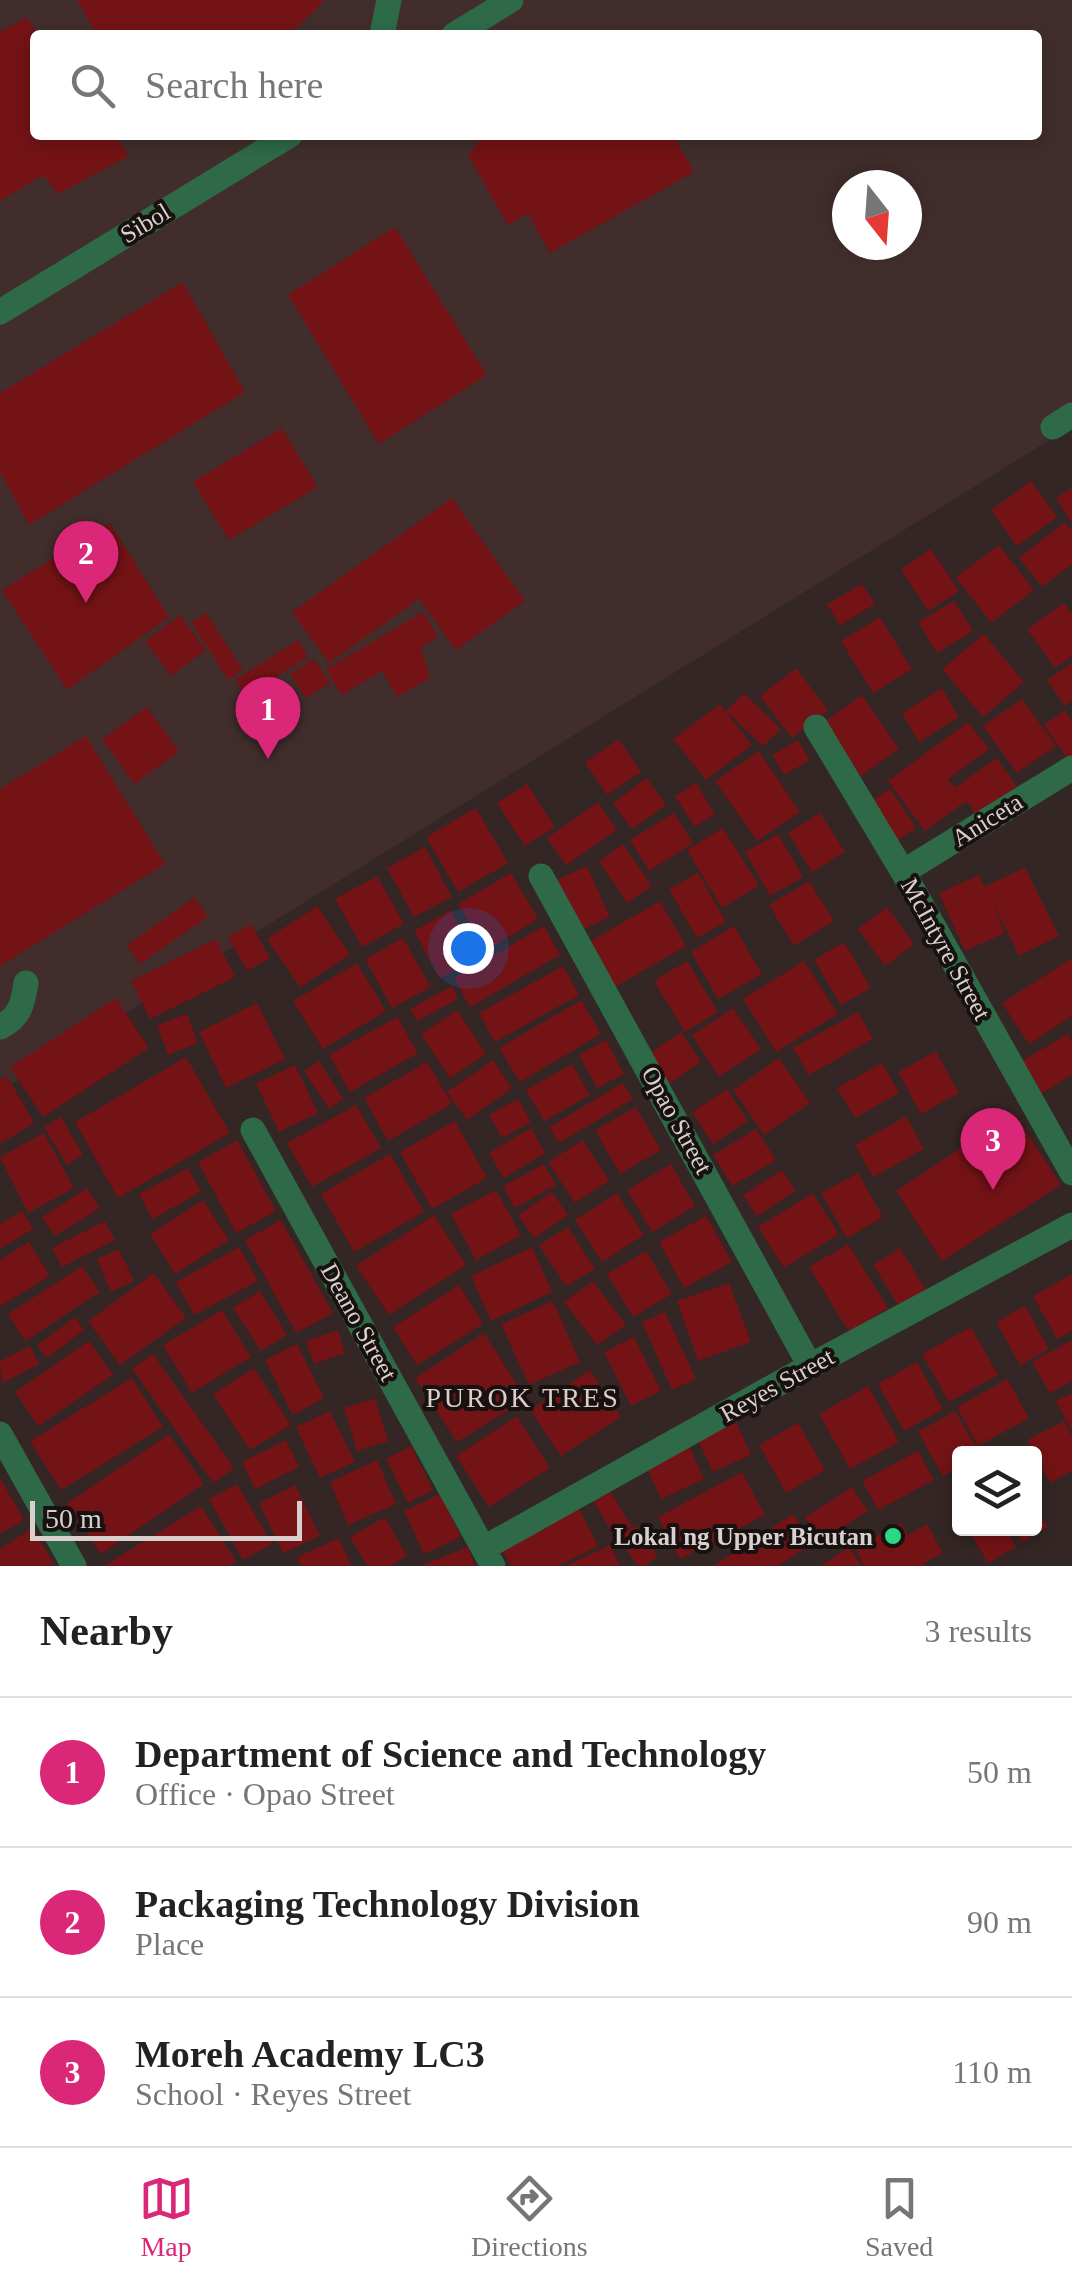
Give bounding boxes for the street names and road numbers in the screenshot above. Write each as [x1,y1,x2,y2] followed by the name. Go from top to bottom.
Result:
[115,198,175,248] street label: Sibol
[947,788,1027,852] street label: Aniceta
[896,874,996,1024] street label: McIntyre Street
[636,1062,718,1179] street label: Opao Street
[316,1259,402,1385] street label: Deano Street
[715,1343,839,1427] street label: Reyes Street

